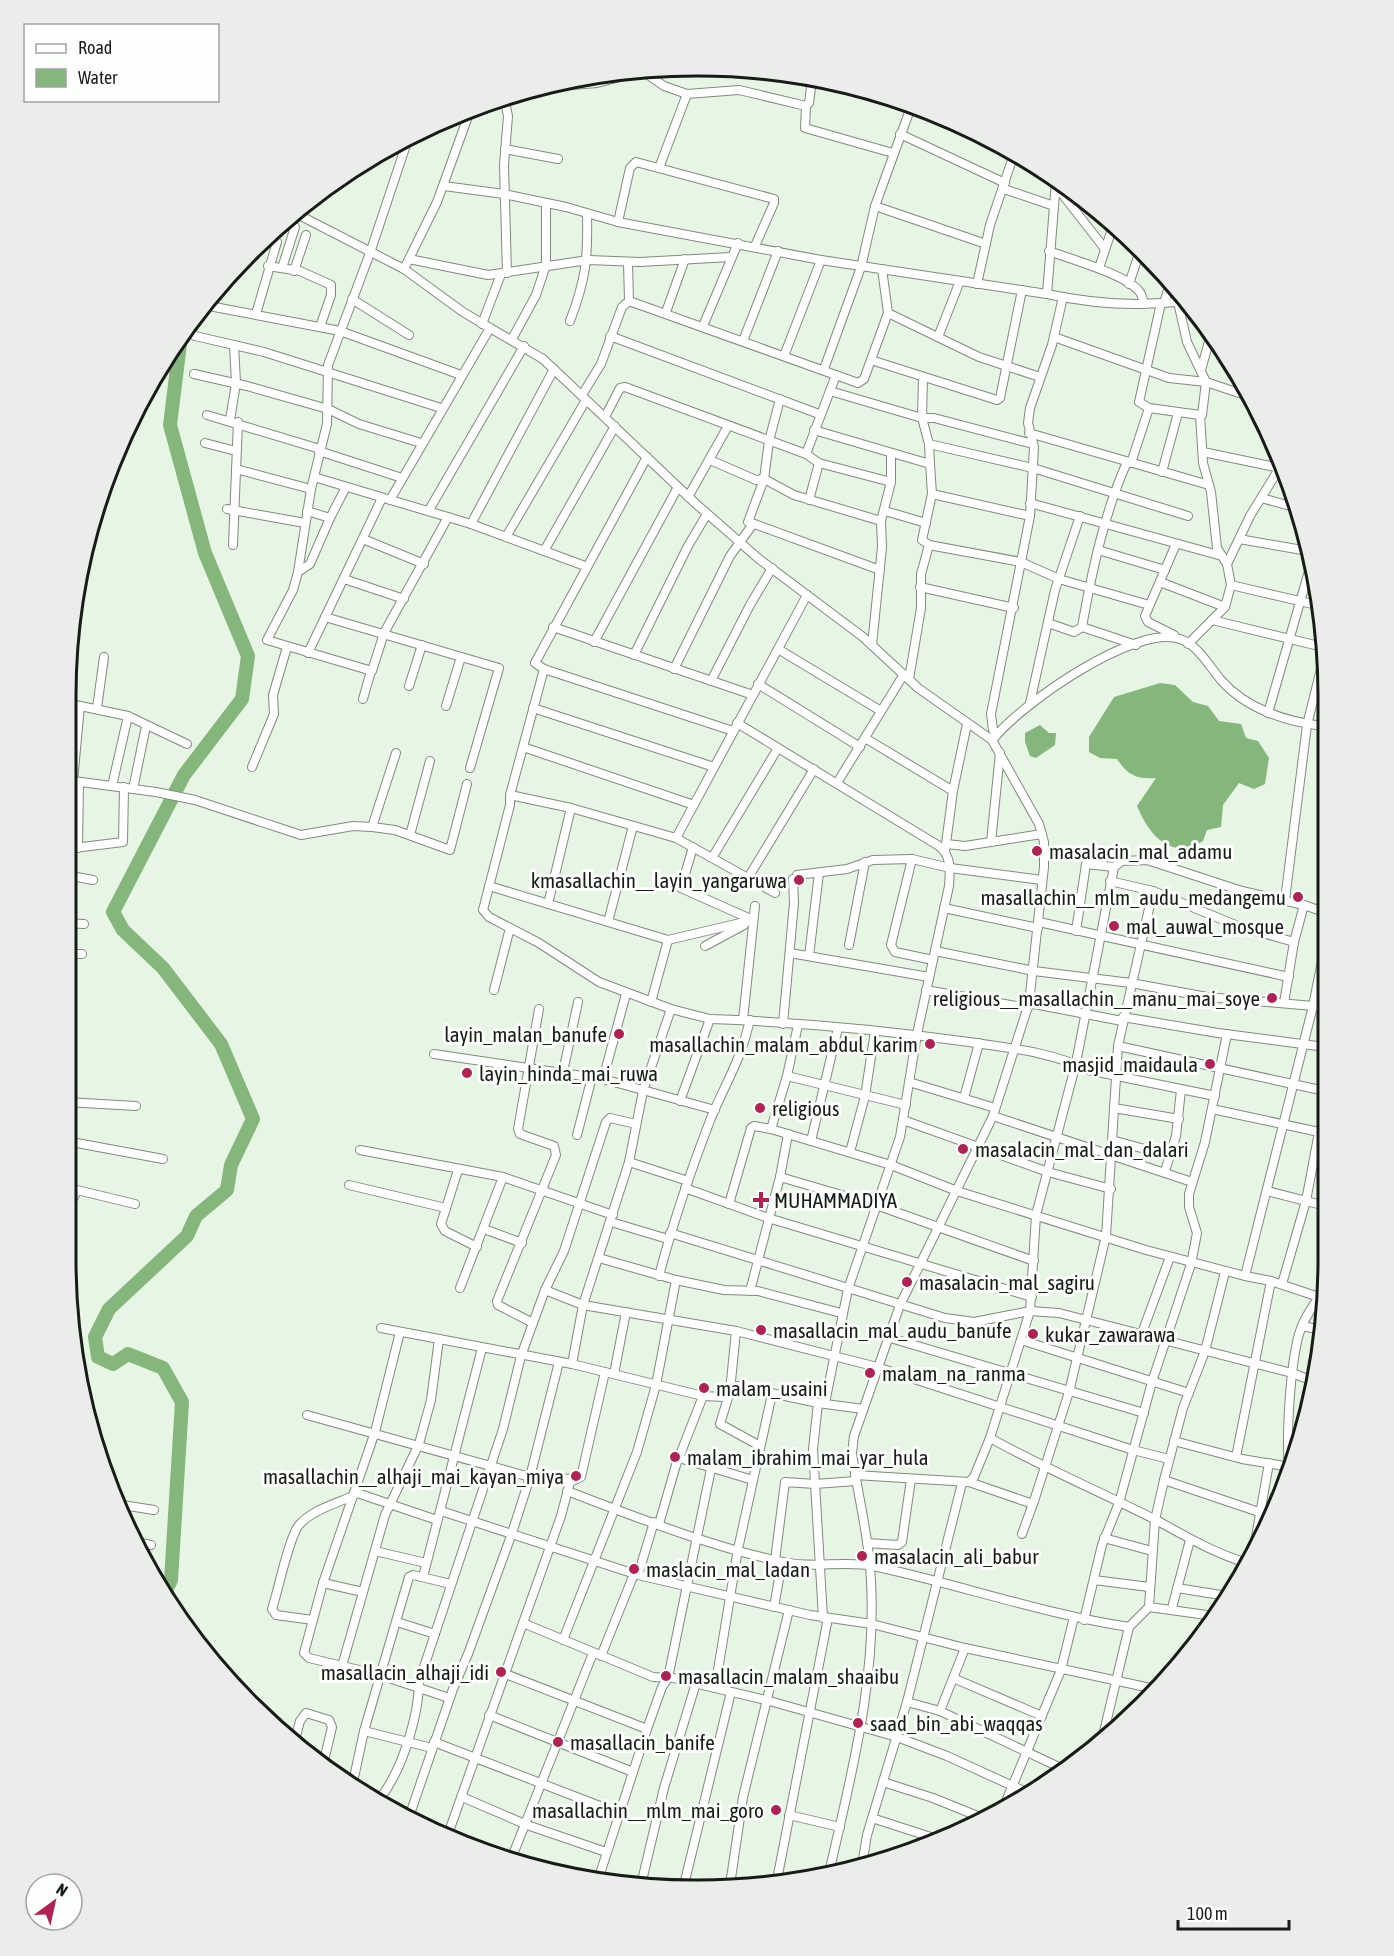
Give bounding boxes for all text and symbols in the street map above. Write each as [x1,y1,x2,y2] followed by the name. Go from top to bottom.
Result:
[24,24,219,102] legend
[78,37,112,58] text: Road
[78,67,118,88] text: Water
[1049,839,1232,863] place label: masalacin_mal_adamu
[1030,844,1044,858] marker: masalacin_mal_adamu
[531,868,787,892] place label: kmasallachin__layin_yangaruwa
[792,873,806,887] marker: kmasallachin__layin_yangaruwa
[980,885,1286,909] place label: masallachin__mlm_audu_medangemu
[1291,890,1305,904] marker: masallachin__mlm_audu_medangemu
[1126,914,1284,938] place label: mal_auwal_mosque
[1107,919,1121,933] marker: mal_auwal_mosque
[933,986,1260,1010] place label: religious__masallachin__manu_mai_soye
[1265,991,1279,1005] marker: religious__masallachin__manu_mai_soye
[444,1022,607,1046] place label: layin_malan_banufe
[612,1027,626,1041] marker: layin_malan_banufe
[649,1032,918,1056] place label: masallachin_malam_abdul_karim
[923,1037,937,1051] marker: masallachin_malam_abdul_karim
[1062,1052,1198,1076] place label: masjid_maidaula
[1203,1057,1217,1071] marker: masjid_maidaula
[479,1061,658,1085] place label: layin_hinda_mai_ruwa
[460,1066,474,1080] marker: layin_hinda_mai_ruwa
[772,1096,839,1120] place label: religious
[753,1101,767,1115] marker: religious
[975,1137,1189,1161] place label: masalacin_mal_dan_dalari
[956,1142,970,1156] marker: masalacin_mal_dan_dalari
[774,1188,898,1212] place label: MUHAMMADIYA
[752,1191,770,1209] marker: MUHAMMADIYA
[919,1270,1095,1294] place label: masalacin_mal_sagiru
[900,1275,914,1289] marker: masalacin_mal_sagiru
[773,1318,1012,1342] place label: masallacin_mal_audu_banufe
[1045,1322,1176,1346] place label: kukar_zawarawa
[754,1323,768,1337] marker: masallacin_mal_audu_banufe
[1026,1327,1040,1341] marker: kukar_zawarawa
[882,1361,1026,1385] place label: malam_na_ranma
[863,1366,877,1380] marker: malam_na_ranma
[716,1376,828,1400] place label: malam_usaini
[697,1381,711,1395] marker: malam_usaini
[687,1445,929,1469] place label: malam_ibrahim_mai_yar_hula
[668,1450,682,1464] marker: malam_ibrahim_mai_yar_hula
[263,1464,564,1488] place label: masallachin__alhaji_mai_kayan_miya
[569,1469,583,1483] marker: masallachin__alhaji_mai_kayan_miya
[874,1544,1039,1568] place label: masalacin_ali_babur
[855,1549,869,1563] marker: masalacin_ali_babur
[646,1557,810,1581] place label: maslacin_mal_ladan
[627,1562,641,1576] marker: maslacin_mal_ladan
[321,1660,489,1684] place label: masallacin_alhaji_idi
[678,1664,899,1688] place label: masallacin_malam_shaaibu
[494,1665,508,1679] marker: masallacin_alhaji_idi
[659,1669,673,1683] marker: masallacin_malam_shaaibu
[870,1711,1043,1735] place label: saad_bin_abi_waqqas
[851,1716,865,1730] marker: saad_bin_abi_waqqas
[570,1730,715,1754] place label: masallacin_banife
[551,1735,565,1749] marker: masallacin_banife
[532,1798,764,1822] place label: masallachin__mlm_mai_goro
[769,1803,783,1817] marker: masallachin__mlm_mai_goro
[24,1872,84,1932] north arrow
[53,1879,71,1900] text: N
[1178,1893,1289,1931] scale bar
[1187,1903,1228,1924] text: 100 m

